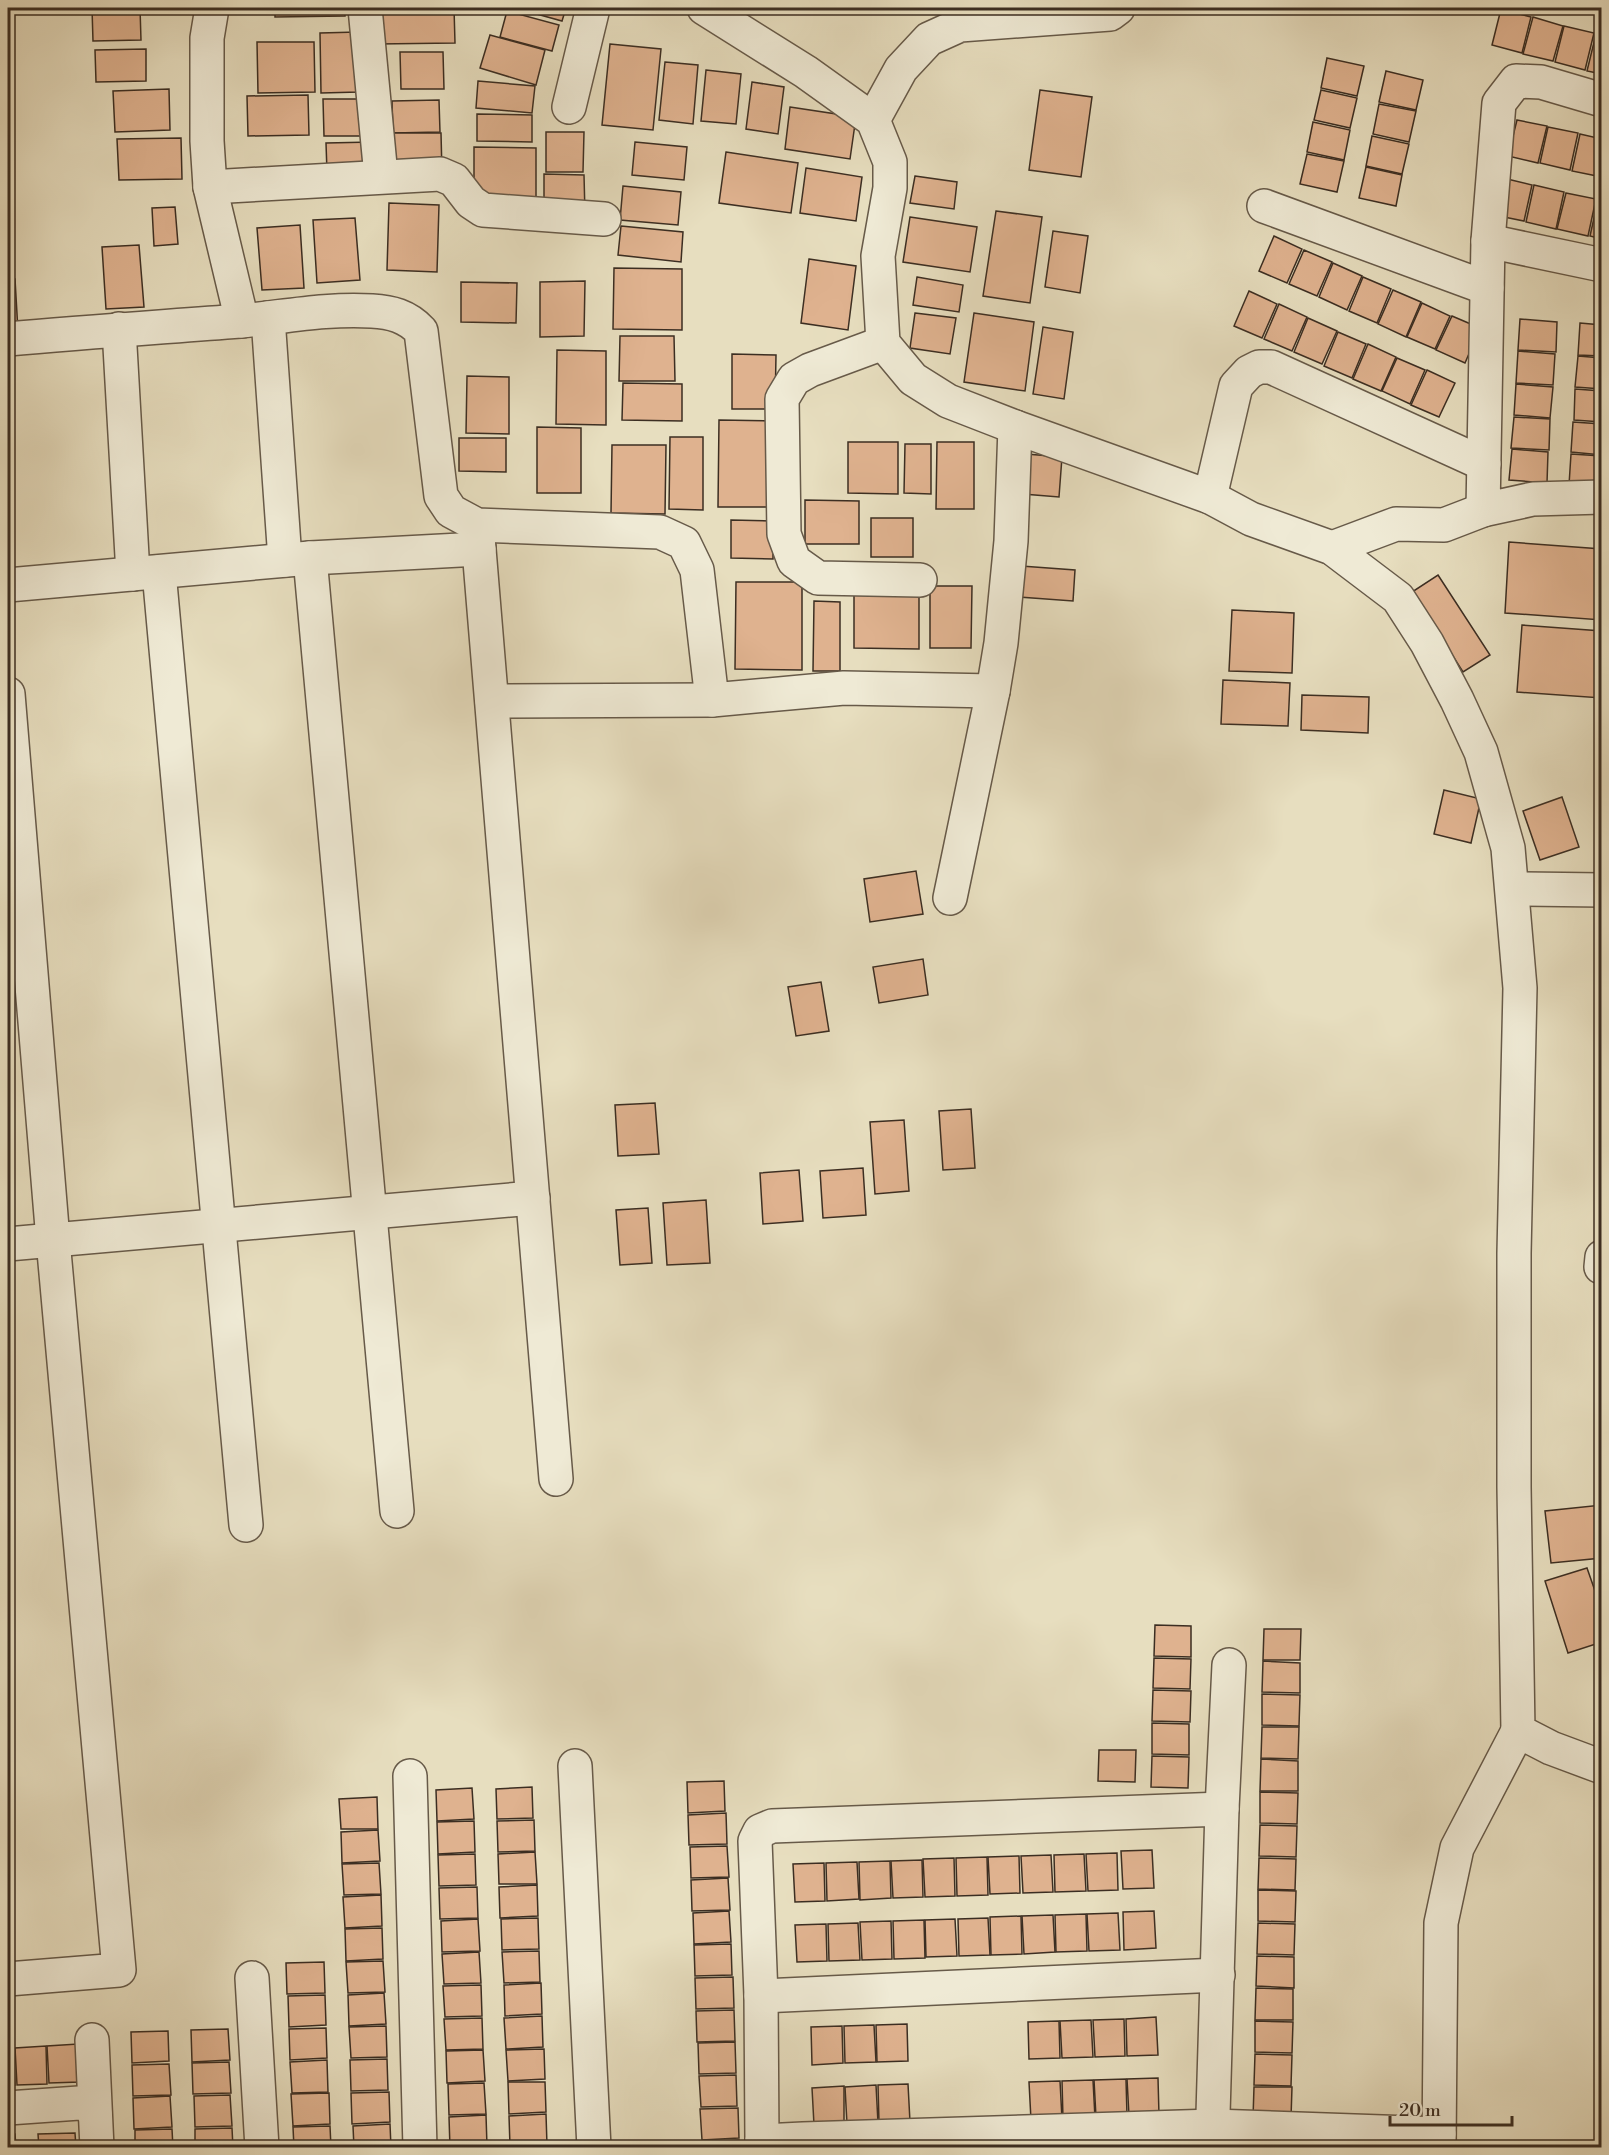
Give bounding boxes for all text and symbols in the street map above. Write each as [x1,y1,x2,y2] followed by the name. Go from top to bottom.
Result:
[1390,2089,1512,2127] scale bar
[1399,2099,1441,2122] text: 20 m

